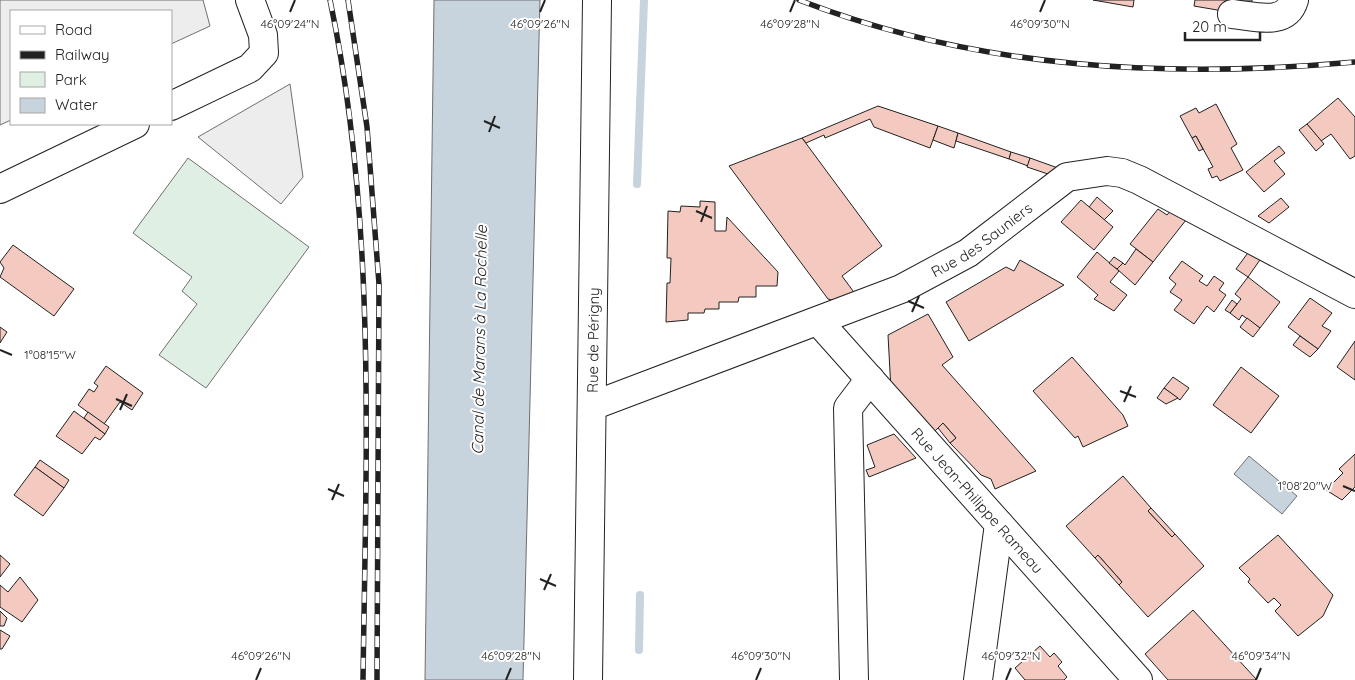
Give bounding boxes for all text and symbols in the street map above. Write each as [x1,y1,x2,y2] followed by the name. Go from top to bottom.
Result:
[10,10,172,125] legend
[1185,10,1260,42] scale bar
[260,16,320,31] text: 46°09'24"N
[510,16,570,31] text: 46°09'26"N
[760,16,820,31] text: 46°09'28"N
[1010,16,1070,31] text: 46°09'30"N
[1192,17,1227,36] text: 20 m
[55,20,92,39] text: Road
[55,45,110,64] text: Railway
[55,70,87,89] text: Park
[55,95,98,114] text: Water
[927,198,1036,281] street label: Rue des Sauniers
[467,224,491,455] water label: Canal de Marans à La Rochelle
[582,287,603,393] street label: Rue de Périgny
[24,347,76,362] text: 1°08'15"W
[908,423,1048,577] street label: Rue Jean-Philippe Rameau
[1278,478,1333,493] text: 1°08'20"W
[231,648,291,663] text: 46°09'26"N
[481,648,541,663] text: 46°09'28"N
[731,648,791,663] text: 46°09'30"N
[981,648,1041,663] text: 46°09'32"N
[1232,648,1290,663] text: 46°09'34"N

